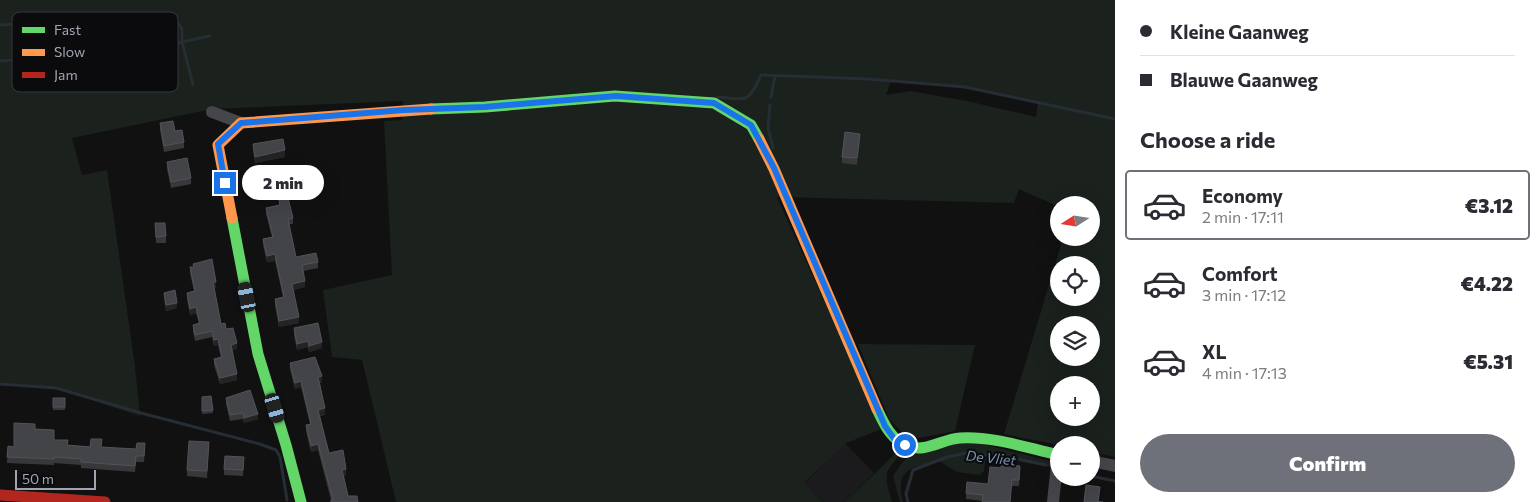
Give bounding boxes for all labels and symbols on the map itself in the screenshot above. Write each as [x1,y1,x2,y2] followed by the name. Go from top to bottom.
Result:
[12,12,178,92] legend
[54,21,81,38] text: Fast
[54,43,85,60] text: Slow
[54,66,78,83] text: Jam
[242,166,325,200] callout: 2 min
[214,172,236,194] route end
[1050,196,1100,246] north arrow
[236,281,257,313] car
[263,391,286,425] car
[894,434,916,456] route start
[965,446,1017,469] water label: De Vliet
[15,467,96,490] scale bar

